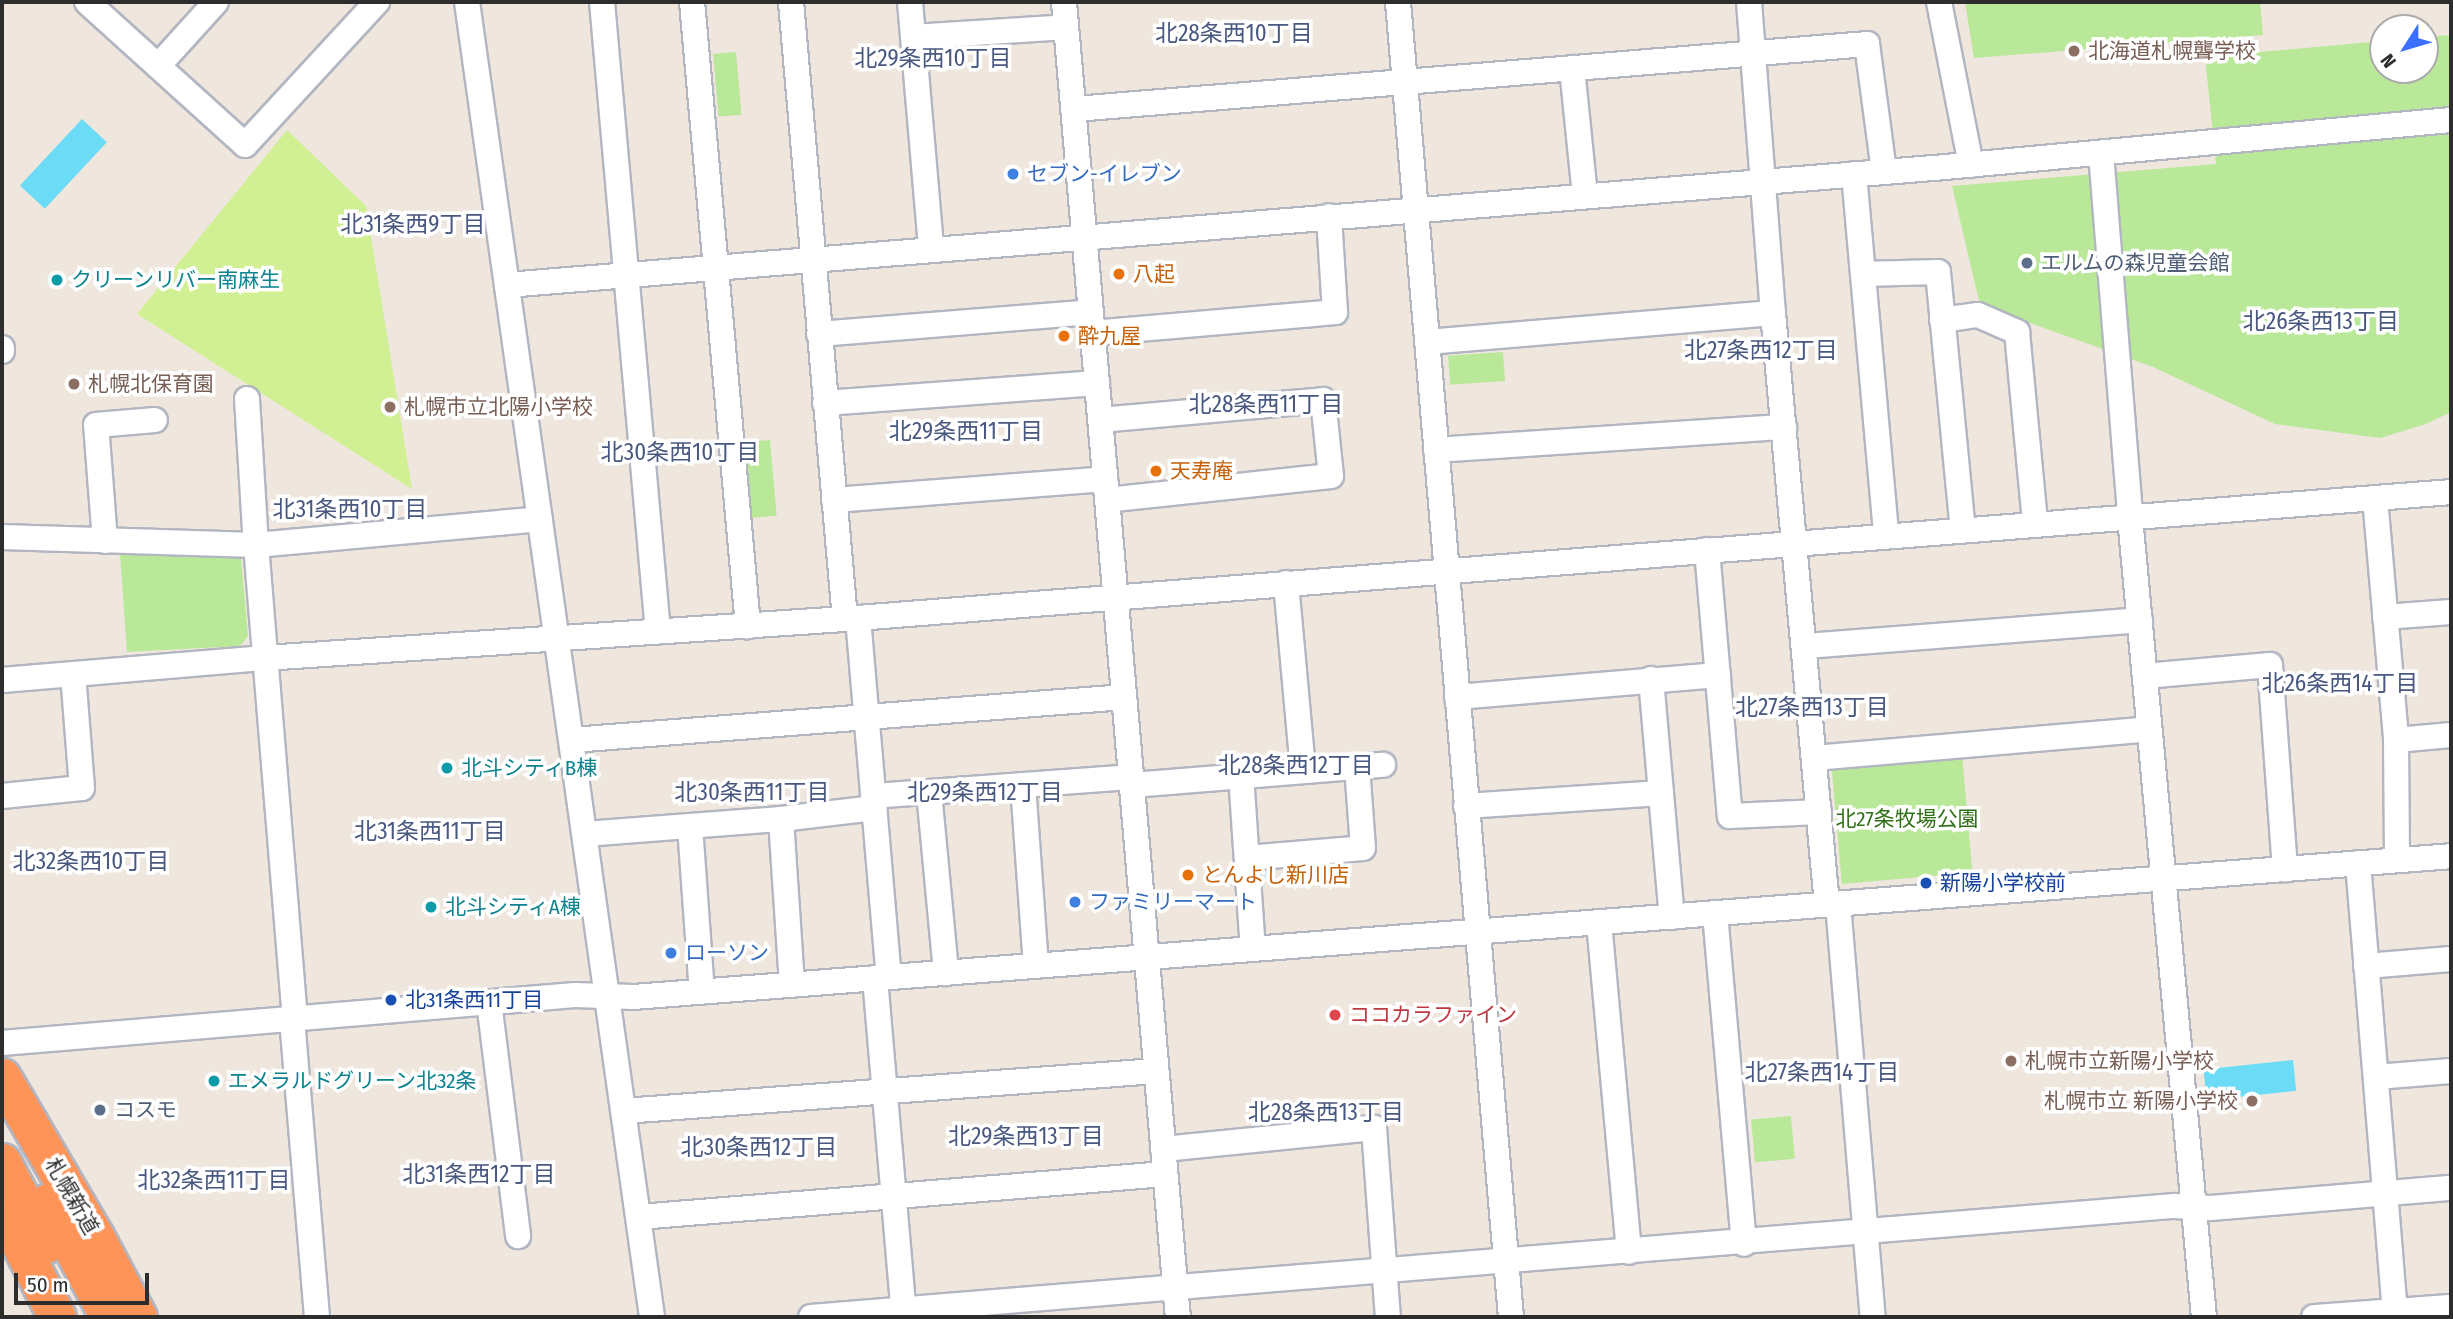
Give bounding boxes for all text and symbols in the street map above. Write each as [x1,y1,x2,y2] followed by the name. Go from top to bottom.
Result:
[2369,14,2439,84] north arrow
[1155,19,1313,47] district label: 北28条西10丁目
[2088,38,2256,64] place label: 北海道札幌聾学校
[2066,43,2082,59] marker: 北海道札幌聾学校
[854,44,1012,72] district label: 北29条西10丁目
[2376,49,2401,72] text: N
[1027,161,1182,187] place label: セブン-イレブン
[1005,166,1021,182] marker: セブン-イレブン
[341,210,485,238] district label: 北31条西9丁目
[2041,250,2230,276] place label: エルムの森児童会館
[2019,255,2035,271] marker: エルムの森児童会館
[1133,261,1175,287] place label: 八起
[1111,266,1127,282] marker: 八起
[71,267,281,293] place label: クリーンリバー南麻生
[49,272,65,288] marker: クリーンリバー南麻生
[2243,307,2399,335] district label: 北26条西13丁目
[1078,323,1141,349] place label: 酔九屋
[1056,328,1072,344] marker: 酔九屋
[1684,336,1838,364] district label: 北27条西12丁目
[88,371,214,397] place label: 札幌北保育園
[66,376,82,392] marker: 札幌北保育園
[1189,390,1343,418] district label: 北28条西11丁目
[404,394,593,420] place label: 札幌市立北陽小学校
[382,399,398,415] marker: 札幌市立北陽小学校
[889,417,1043,445] district label: 北29条西11丁目
[601,438,759,466] district label: 北30条西10丁目
[1170,458,1233,484] place label: 天寿庵
[1148,463,1164,479] marker: 天寿庵
[273,495,427,523] district label: 北31条西10丁目
[2262,669,2418,697] district label: 北26条西14丁目
[1735,693,1889,721] district label: 北27条西13丁目
[1218,751,1374,779] district label: 北28条西12丁目
[461,755,598,781] place label: 北斗シティB棟
[439,760,455,776] marker: 北斗シティB棟
[675,778,829,806] district label: 北30条西11丁目
[907,778,1063,806] district label: 北29条西12丁目
[1835,806,1979,832] park label: 北27条牧場公園
[354,817,506,845] district label: 北31条西11丁目
[13,847,169,875] district label: 北32条西10丁目
[1202,862,1349,888] place label: とんよし新川店
[1180,867,1196,883] marker: とんよし新川店
[1940,870,2066,896] place label: 新陽小学校前
[1918,875,1934,891] marker: 新陽小学校前
[1089,889,1257,915] place label: ファミリーマート
[445,894,582,920] place label: 北斗シティA棟
[1067,894,1083,910] marker: ファミリーマート
[423,899,439,915] marker: 北斗シティA棟
[685,940,769,966] place label: ローソン
[663,945,679,961] marker: ローソン
[405,987,543,1013] place label: 北31条西11丁目
[383,992,399,1008] marker: 北31条西11丁目
[1349,1002,1517,1028] place label: ココカラファイン
[1327,1007,1343,1023] marker: ココカラファイン
[2025,1048,2214,1074] place label: 札幌市立新陽小学校
[2003,1053,2019,1069] marker: 札幌市立新陽小学校
[1745,1058,1899,1086] district label: 北27条西14丁目
[228,1068,478,1094] place label: エメラルドグリーン北32条
[206,1073,222,1089] marker: エメラルドグリーン北32条
[2044,1088,2238,1114] place label: 札幌市立 新陽小学校
[2244,1093,2260,1109] marker: 札幌市立 新陽小学校
[114,1097,177,1123] place label: コスモ
[1248,1098,1404,1126] district label: 北28条西13丁目
[92,1102,108,1118] marker: コスモ
[948,1122,1104,1150] district label: 北29条西13丁目
[681,1133,837,1161] district label: 北30条西12丁目
[40,1153,104,1239] street label: 札幌新道
[403,1160,555,1188] district label: 北31条西12丁目
[138,1166,290,1194] district label: 北32条西11丁目
[18,1260,152,1304] scale bar
[27,1272,69,1298] text: 50 m

